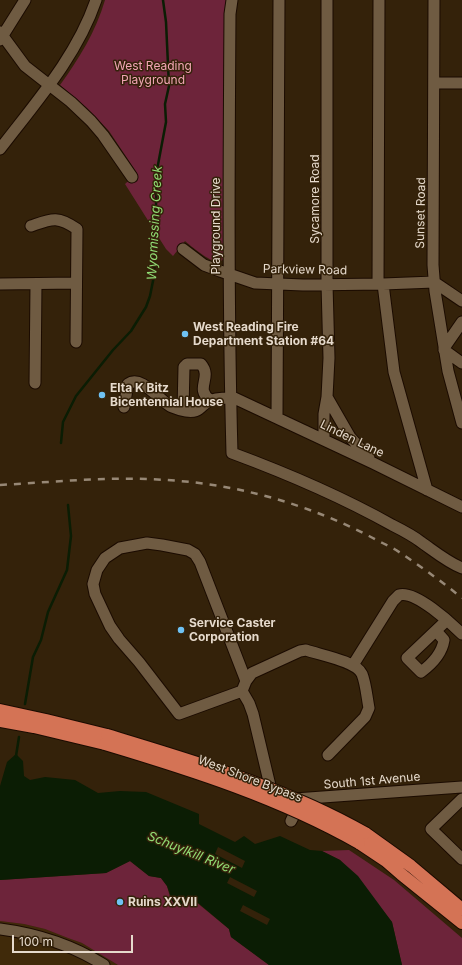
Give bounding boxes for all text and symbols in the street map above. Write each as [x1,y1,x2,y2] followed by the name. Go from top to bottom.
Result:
[114,59,192,87] park label: West Reading Playground
[308,154,322,244] street label: Sycamore Road
[144,165,166,281] water label: Wyomissing Creek
[209,177,223,275] street label: Playground Drive
[413,177,429,249] street label: Sunset Road
[263,262,347,278] street label: Parkview Road
[193,320,334,348] place label: West Reading Fire Department Station #64
[180,329,190,339] marker: West Reading Fire Department Station #64
[110,381,223,409] place label: Elta K Bitz Bicentennial House
[97,390,107,400] marker: Elta K Bitz Bicentennial House
[318,417,386,461] street label: Linden Lane
[189,616,275,644] place label: Service Caster Corporation
[176,625,186,635] marker: Service Caster Corporation
[196,753,304,805] street label: West Shore Bypass
[323,770,421,792] street label: South 1st Avenue
[145,828,237,878] water label: Schuylkill River
[128,895,197,909] place label: Ruins XXVII
[115,897,125,907] marker: Ruins XXVII
[14,927,135,953] scale bar
[19,934,53,949] text: 100 m

